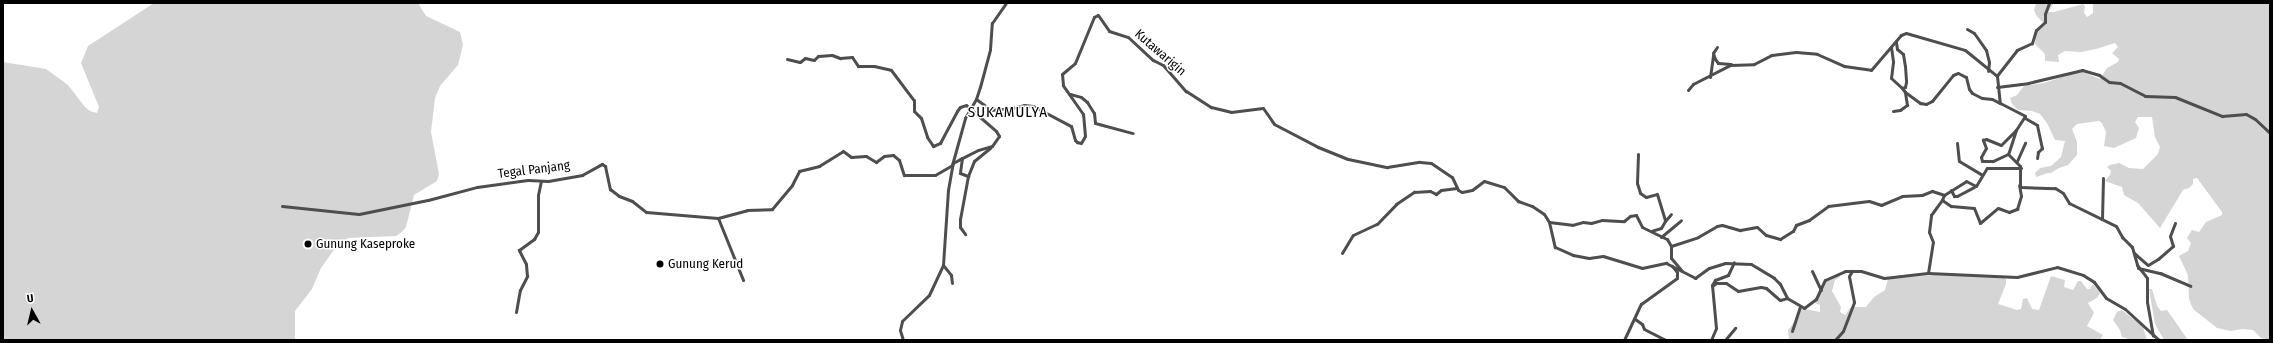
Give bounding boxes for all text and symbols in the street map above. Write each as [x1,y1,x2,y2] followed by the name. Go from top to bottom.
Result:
[1131,27,1189,79] street label: Kutawarigin
[968,104,1048,122] district label: SUKAMULYA
[497,158,571,182] street label: Tegal Panjang
[316,236,415,252] place label: Gunung Kaseproke
[303,239,313,249] marker: Gunung Kaseproke
[668,256,743,272] place label: Gunung Kerud
[655,259,665,269] marker: Gunung Kerud
[12,291,52,331] north arrow
[26,292,34,306] text: U

